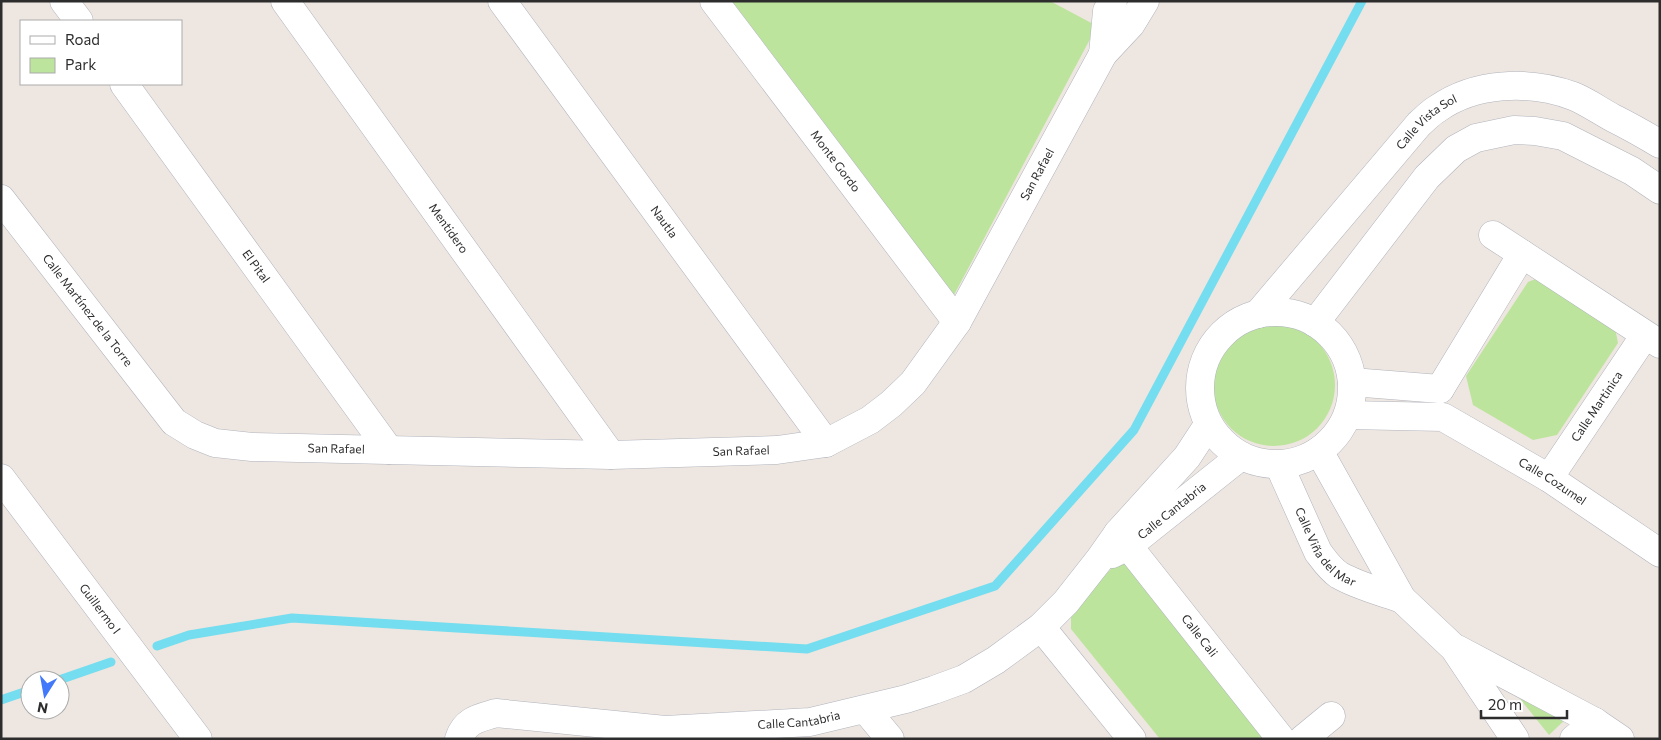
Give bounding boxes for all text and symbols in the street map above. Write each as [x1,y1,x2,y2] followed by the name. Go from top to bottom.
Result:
[20,20,182,85] legend
[65,30,100,48] text: Road
[65,55,96,73] text: Park
[1393,91,1459,152] street label: Calle Vista Sol
[808,127,864,194] street label: Monte Gordo
[1017,146,1056,202] street label: San Rafael
[427,200,472,255] street label: Mentidero
[648,203,681,240] street label: Nautla
[240,246,273,285] street label: El Pital
[40,251,136,369] street label: Calle Martínez de la Torre
[1567,368,1625,444] street label: Calle Martinica
[308,440,365,456] street label: San Rafael
[712,442,770,458] street label: San Rafael
[1517,454,1589,507] street label: Calle Cozumel
[1134,479,1208,542] street label: Calle Cantabria
[1293,505,1358,588] street label: Calle Viña del Mar
[77,580,124,636] street label: Guillermo I
[1179,611,1221,659] street label: Calle Cali
[20,670,70,720] north arrow
[1481,688,1567,720] scale bar
[1488,695,1522,713] text: 20 m
[36,699,49,718] text: N
[757,707,841,731] street label: Calle Cantabria

